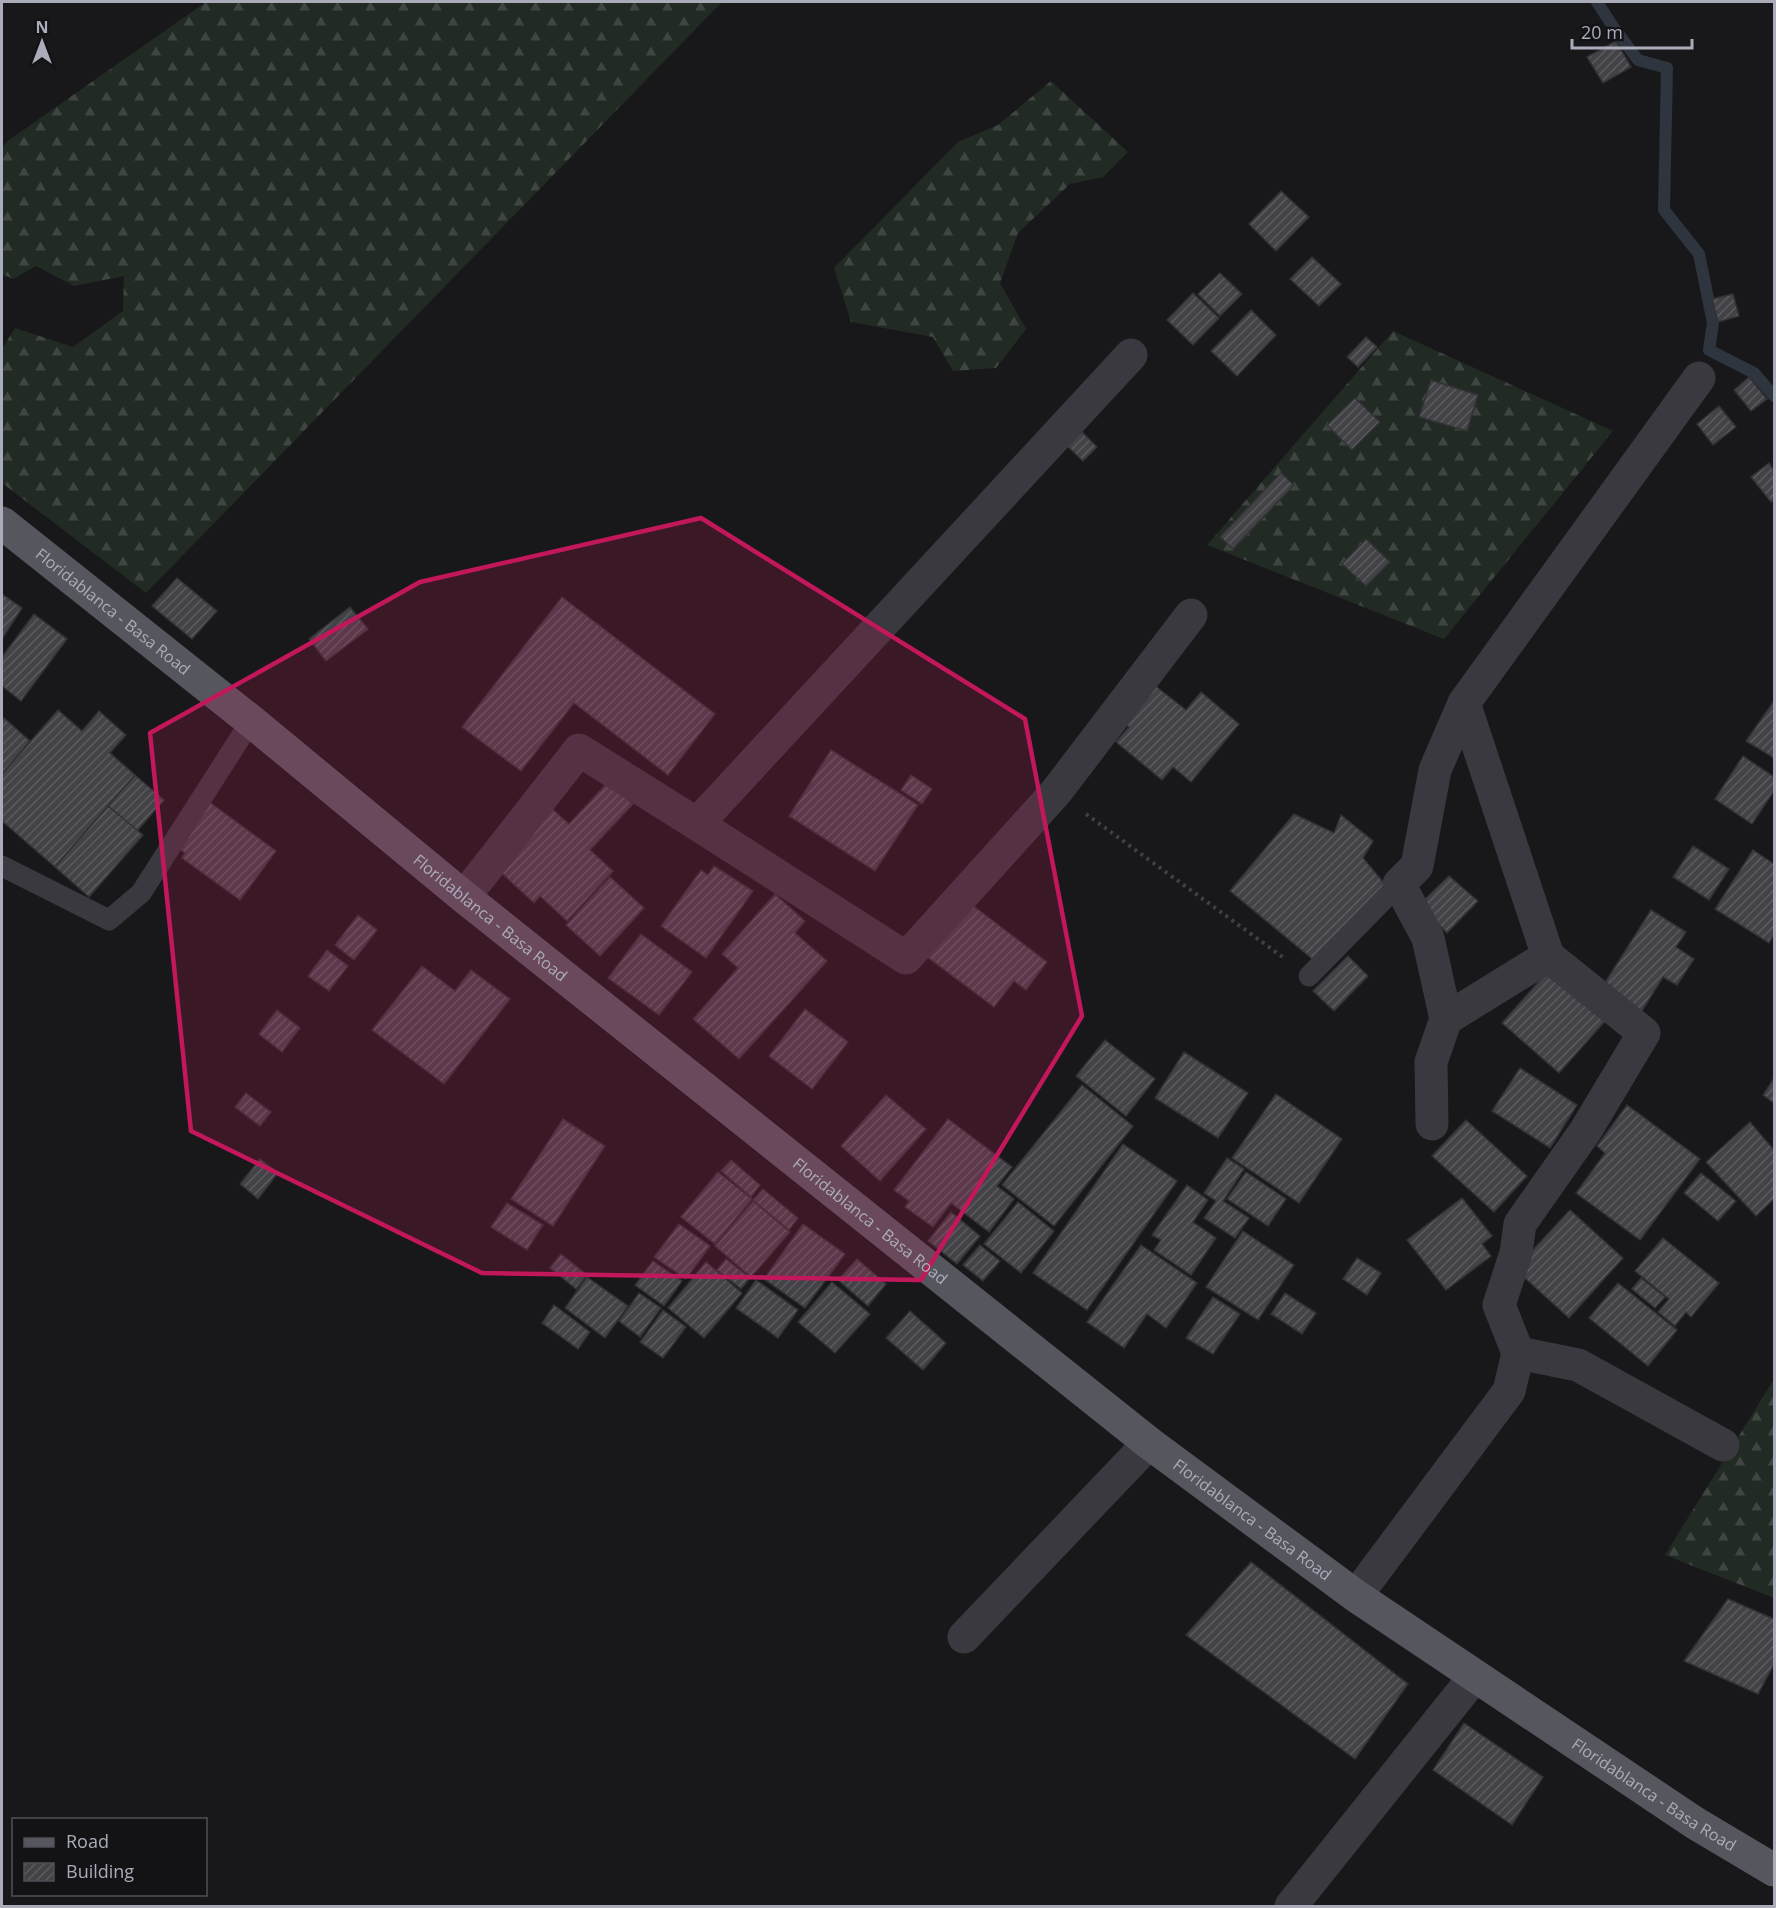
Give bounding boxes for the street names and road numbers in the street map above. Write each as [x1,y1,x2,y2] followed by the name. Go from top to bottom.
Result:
[31,543,195,680] street label: Floridablanca - Basa Road
[409,849,572,986] street label: Floridablanca - Basa Road
[788,1152,952,1289] street label: Floridablanca - Basa Road
[1169,1454,1336,1585] street label: Floridablanca - Basa Road
[1568,1733,1740,1856] street label: Floridablanca - Basa Road

